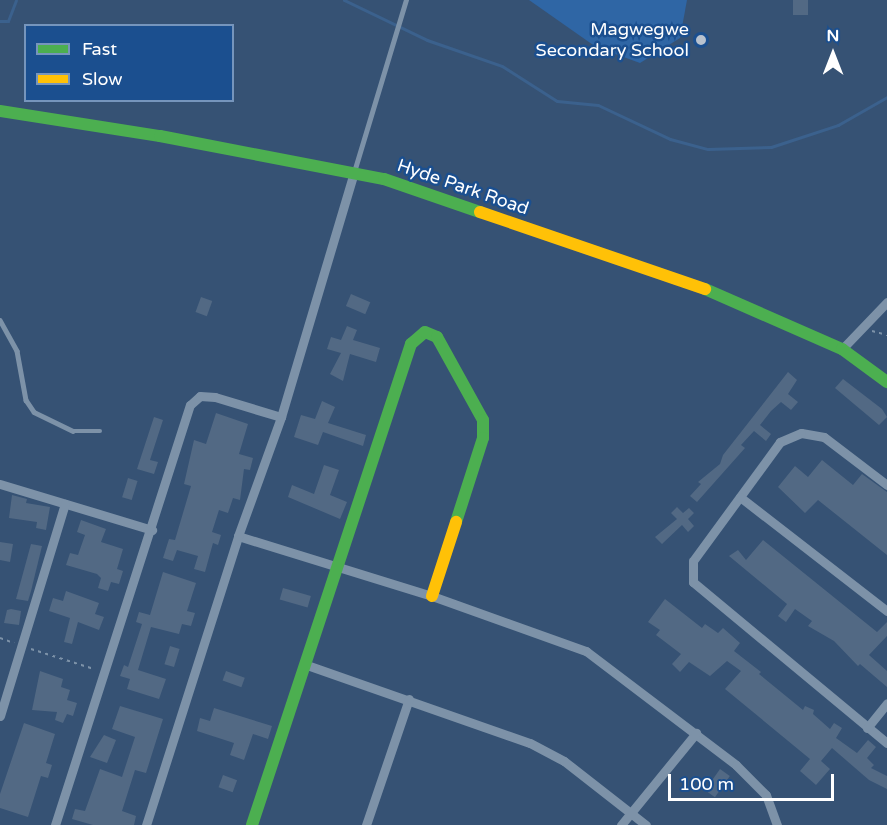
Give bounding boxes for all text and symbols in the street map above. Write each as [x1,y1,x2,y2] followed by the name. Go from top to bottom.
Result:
[536,19,689,62] place label: Magwegwe Secondary School
[24,24,234,102] legend
[803,24,863,84] north arrow
[827,26,839,46] text: N
[694,33,708,47] marker: Magwegwe Secondary School
[82,38,117,60] text: Fast
[82,68,123,90] text: Slow
[394,154,532,220] street label: Hyde Park Road
[671,762,838,800] scale bar
[679,773,734,795] text: 100 m

